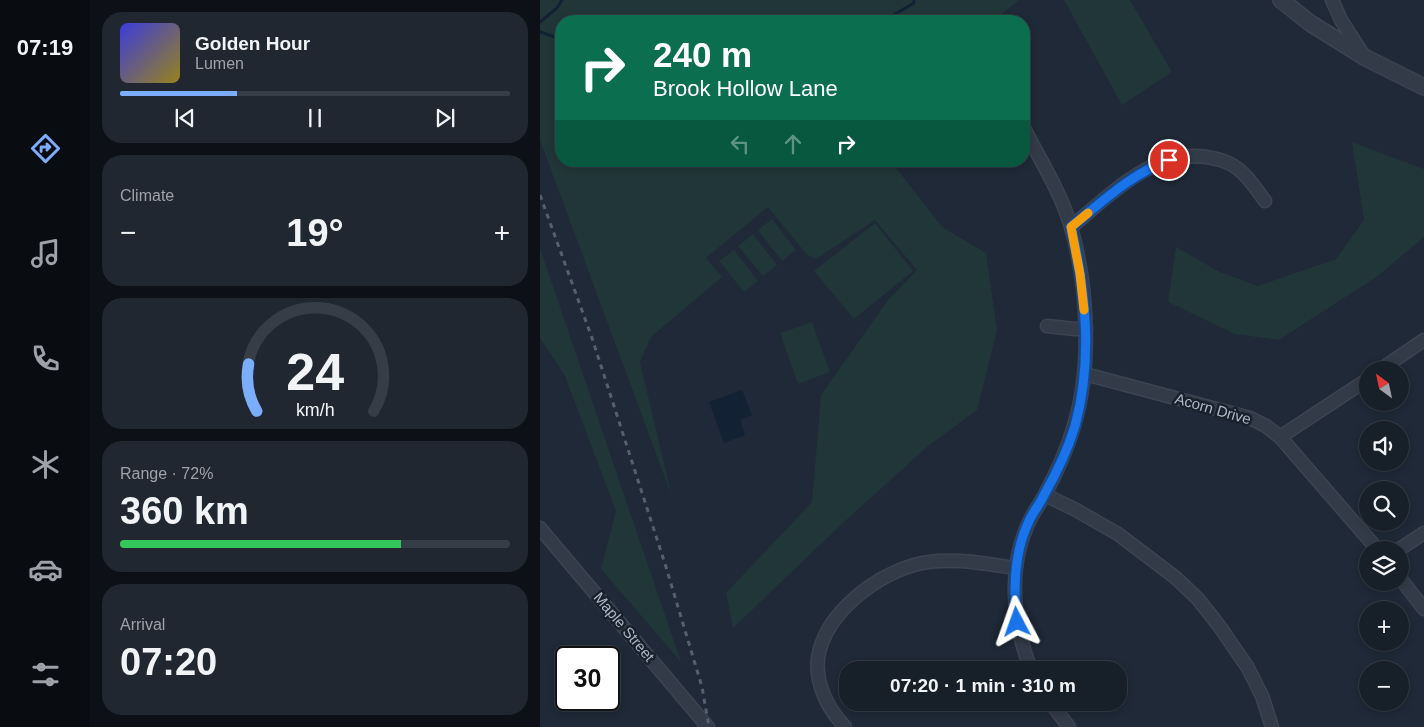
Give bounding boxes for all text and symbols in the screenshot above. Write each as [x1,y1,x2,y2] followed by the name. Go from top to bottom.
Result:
[195,33,310,54] text: Golden Hour
[17,35,73,60] text: 07:19
[570,35,635,100] icon: right
[653,35,752,74] text: 240 m
[195,55,244,72] text: Lumen
[653,76,838,101] text: Brook Hollow Lane
[171,104,199,132] icon: previous
[301,104,329,132] icon: pause
[431,104,459,132] icon: next
[726,130,754,158] icon: left
[779,130,807,158] icon: ahead
[832,130,860,158] icon: right
[28,131,63,166] icon: directions
[1148,139,1190,181] pin
[1155,146,1183,174] icon: arrive
[120,187,174,204] text: Climate
[286,212,344,254] text: 19°
[120,217,136,248] text: −
[494,217,510,248] text: +
[28,236,63,271] icon: music
[28,341,63,376] icon: phone
[286,343,344,401] text: 24
[1359,361,1409,411] north arrow
[1359,361,1409,711] map controls
[1173,390,1253,427] street label: Acorn Drive
[296,400,334,420] text: km/h
[1359,421,1409,471] button: sound
[28,447,63,482] icon: climate
[120,465,213,482] text: Range · 72%
[1359,481,1409,531] button: search
[120,490,249,532] text: 360 km
[1359,541,1409,591] button: layers
[28,552,63,587] icon: car
[591,589,659,665] street label: Maple Street
[990,595,1042,647] position arrow
[1359,601,1409,651] button: +
[120,616,165,633] text: Arrival
[120,641,217,683] text: 07:20
[555,646,620,711] speed limit sign: 30
[28,657,63,692] icon: filters
[1359,661,1409,711] button: −
[890,675,1076,696] text: 07:20 · 1 min · 310 m

